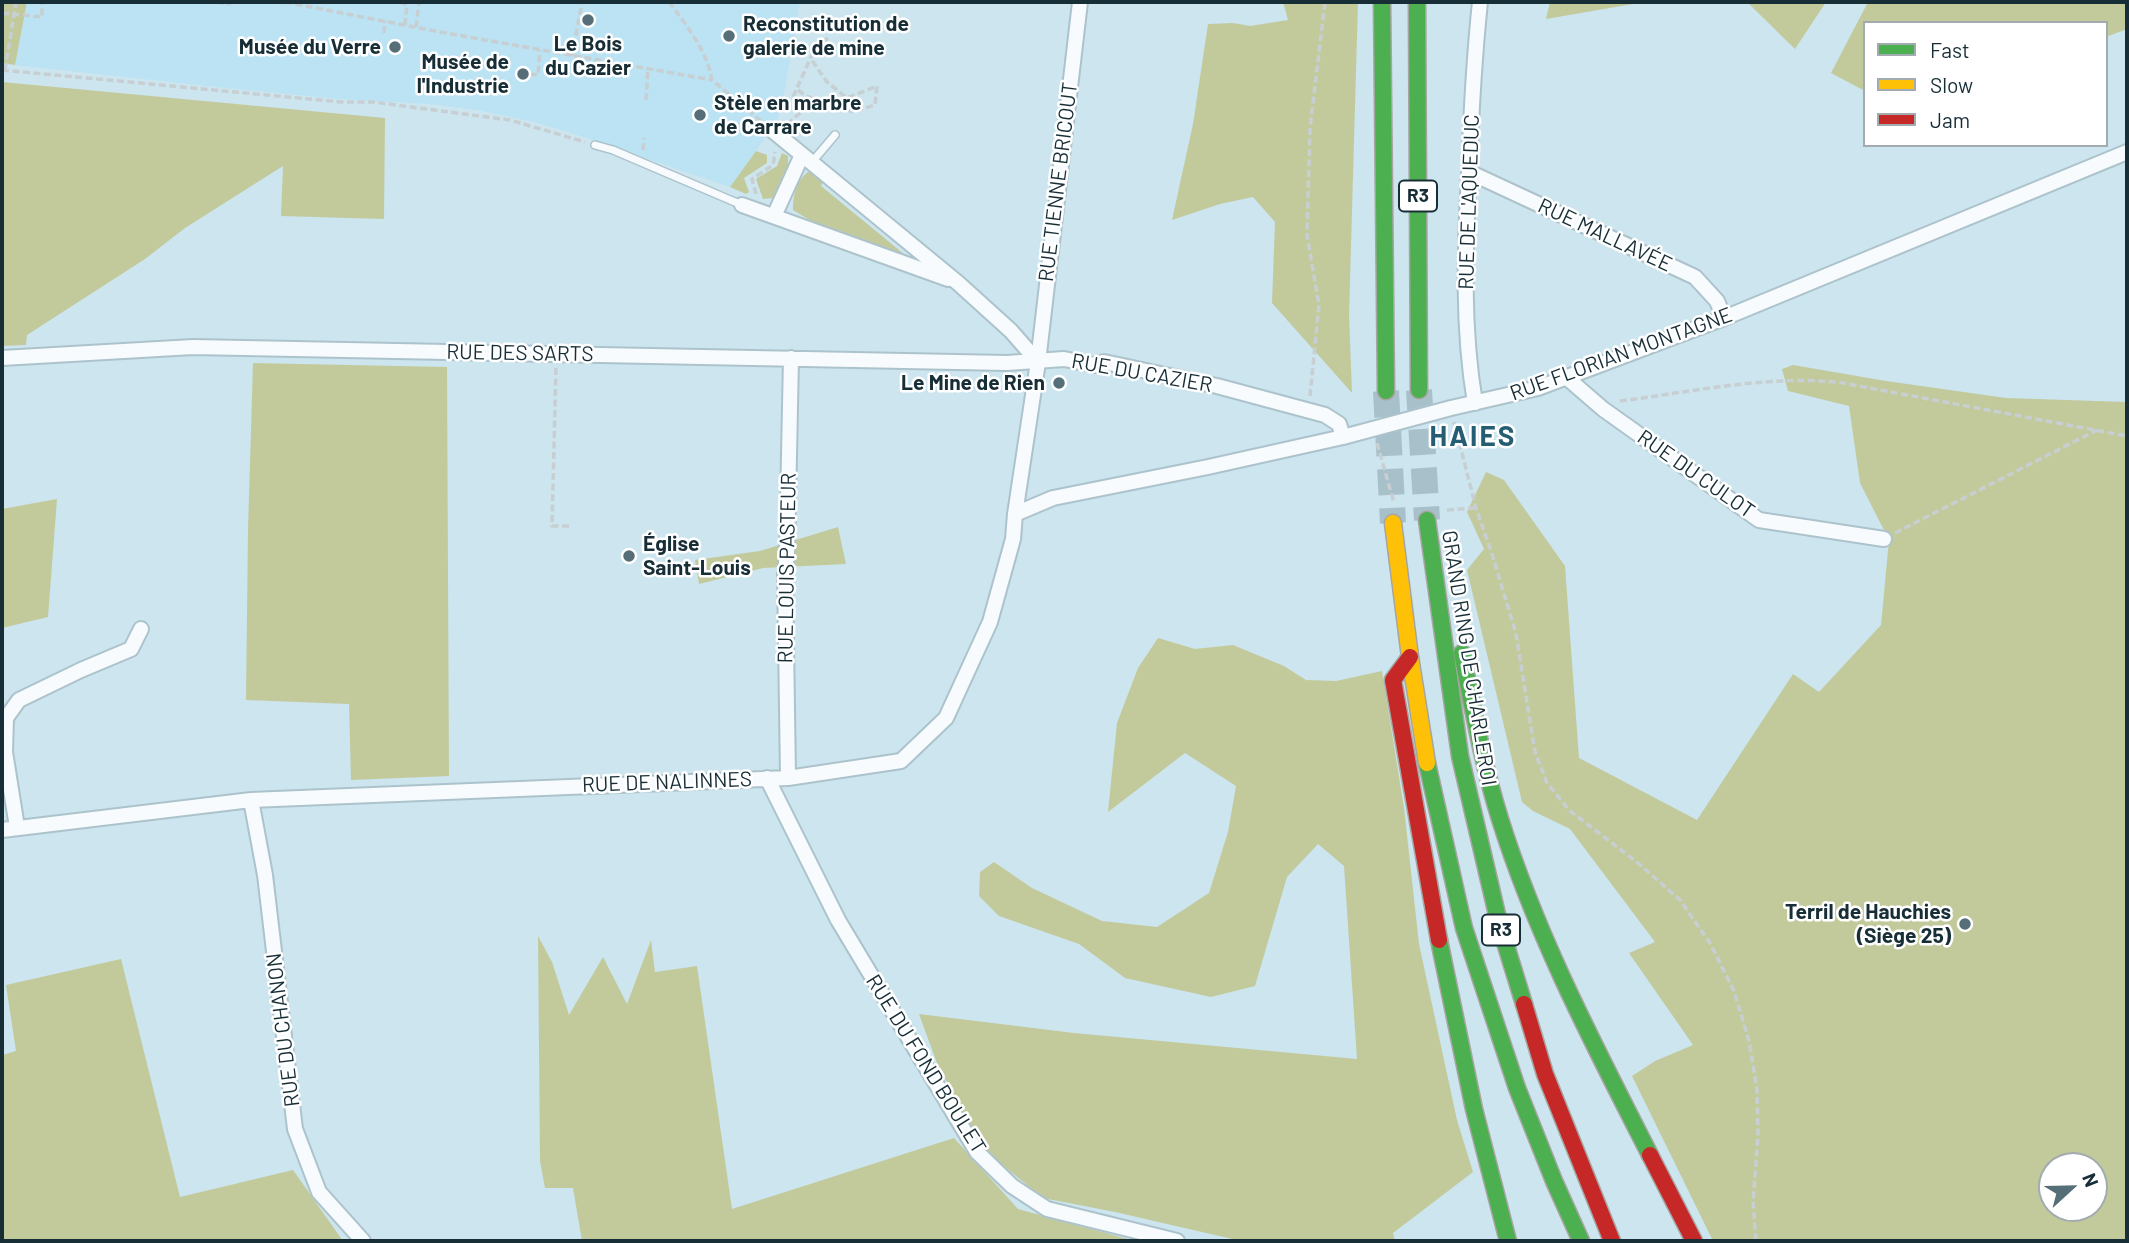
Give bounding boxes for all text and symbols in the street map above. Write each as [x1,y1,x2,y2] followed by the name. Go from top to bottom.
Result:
[743,11,909,61] place label: Reconstitution de galerie de mine
[580,12,596,28] marker: Le Bois du Cazier
[1863,21,2108,147] legend
[721,28,737,44] marker: Reconstitution de galerie de mine
[545,31,631,81] place label: Le Bois du Cazier
[239,34,381,60] place label: Musée du Verre
[1930,37,1970,62] text: Fast
[387,39,403,55] marker: Musée du Verre
[417,49,509,99] place label: Musée de l'Industrie
[515,66,531,82] marker: Musée de l'Industrie
[1930,72,1973,97] text: Slow
[1033,81,1083,283] street label: RUE TIENNE BRICOUT
[714,90,861,140] place label: Stèle en marbre de Carrare
[692,107,708,123] marker: Stèle en marbre de Carrare
[1930,107,1970,132] text: Jam
[1453,114,1485,290] street label: RUE DE L'AQUEDUC
[1399,180,1437,212] road number: R3
[1534,193,1676,277] street label: RUE MALLAVÉE
[1506,302,1736,406] street label: RUE FLORIAN MONTAGNE
[446,339,594,367] street label: RUE DES SARTS
[1070,348,1214,398] street label: RUE DU CAZIER
[901,370,1045,396] place label: Le Mine de Rien
[1051,375,1067,391] marker: Le Mine de Rien
[1430,420,1516,454] district label: HAIES
[1633,424,1759,524] street label: RUE DU CULOT
[773,472,801,664] street label: RUE LOUIS PASTEUR
[1436,529,1502,787] street label: GRAND RING DE CHARLEROI
[643,531,751,581] place label: Église Saint-Louis
[621,548,637,564] marker: Église Saint-Louis
[581,766,753,798] street label: RUE DE NALINNES
[1785,899,1951,949] place label: Terril de Hauchies (Siège 25)
[1482,914,1520,946] road number: R3
[1957,916,1973,932] marker: Terril de Hauchies (Siège 25)
[261,952,305,1108] street label: RUE DU CHANON
[861,970,991,1158] street label: RUE DU FOND BOULET
[2038,1152,2108,1222] north arrow
[2078,1170,2104,1190] text: N

